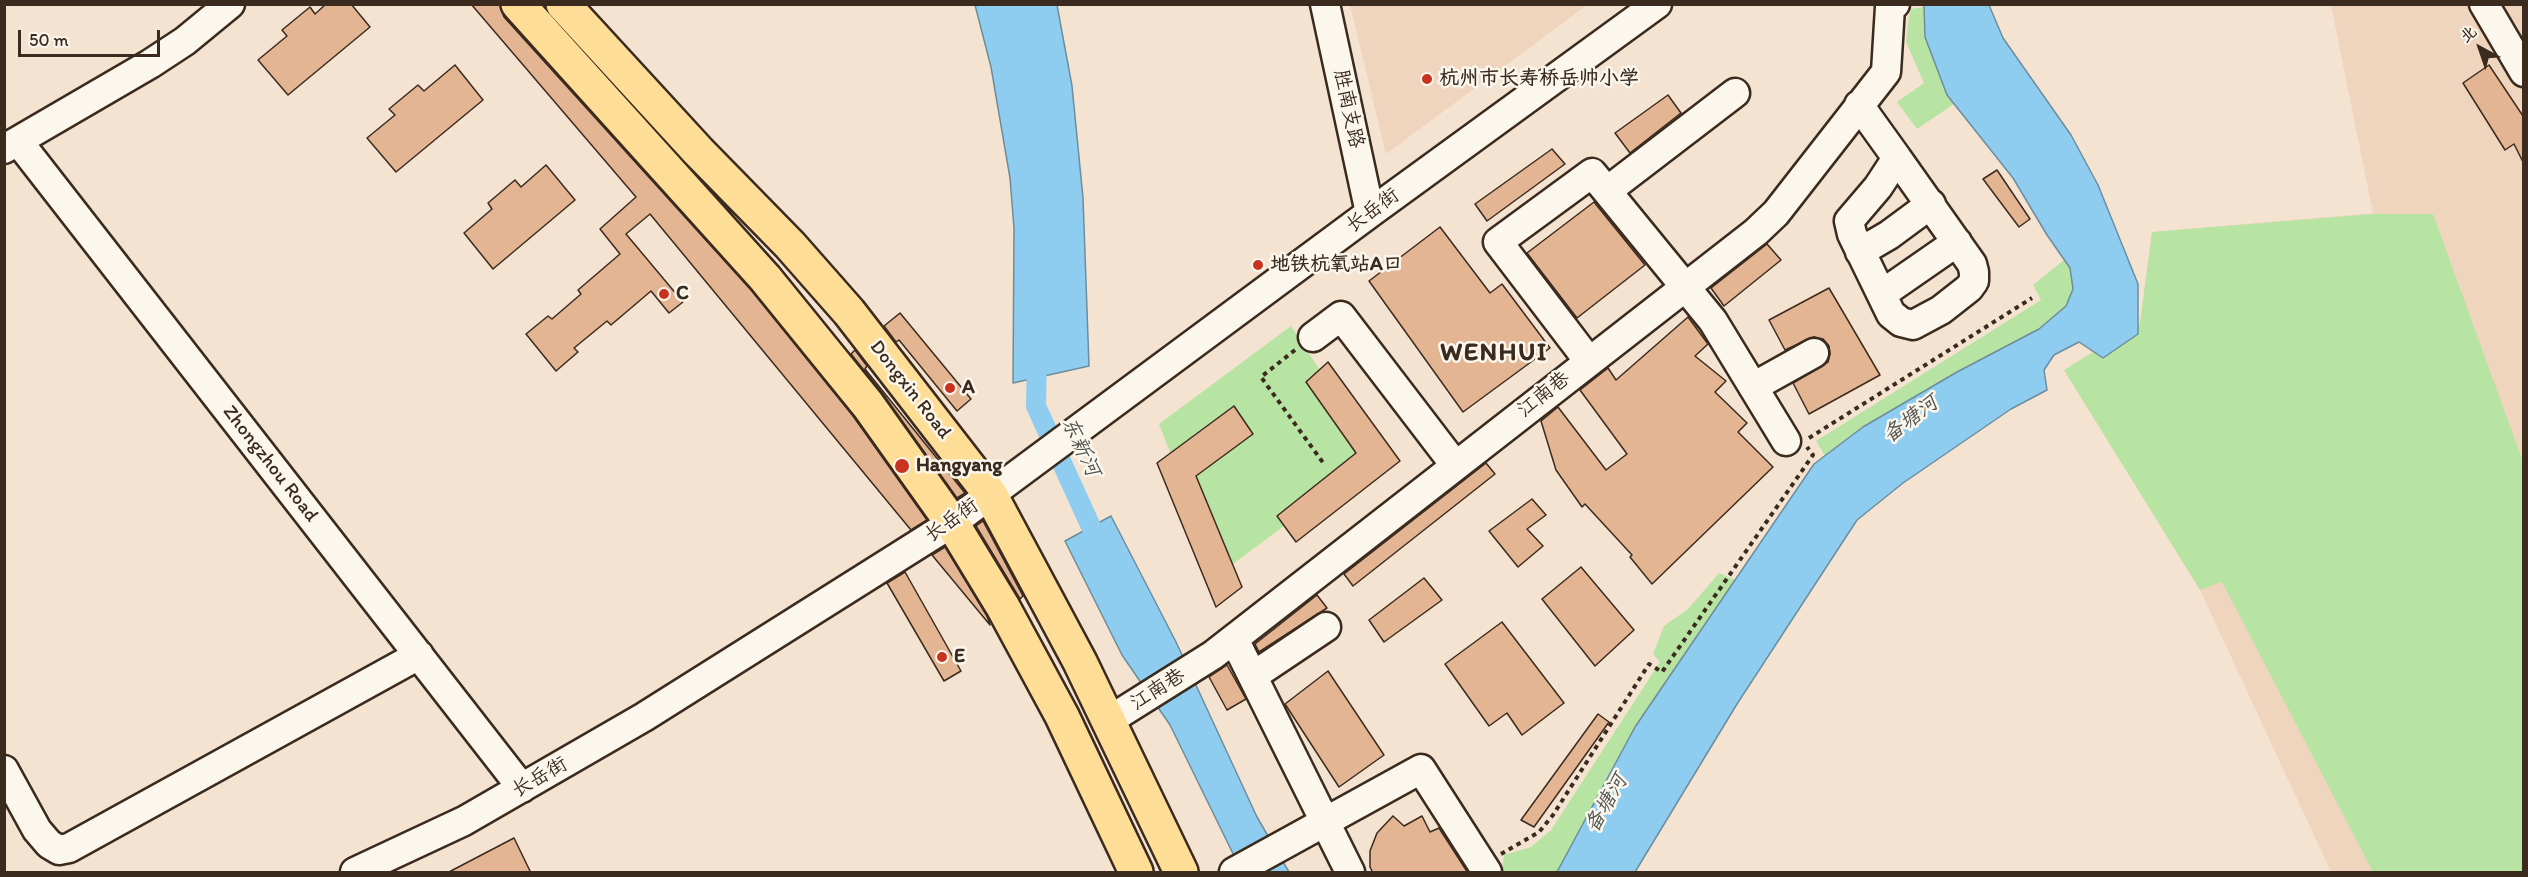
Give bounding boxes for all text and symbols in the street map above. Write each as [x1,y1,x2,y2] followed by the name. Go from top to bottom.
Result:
[21,18,164,56] scale bar
[2450,18,2510,78] north arrow
[2456,21,2480,46] text: 北
[29,29,69,51] text: 50 m
[1328,67,1368,151] street label: 胜南支路
[1439,67,1639,91] place label: 杭州市长寿桥岳帅小学
[1420,72,1434,86] marker: 杭州市长寿桥岳帅小学
[1342,184,1404,238] street label: 长岳街
[1270,253,1403,277] place label: 地铁杭氧站A口
[1251,258,1265,272] marker: 地铁杭氧站A口
[676,282,689,306] place label: C
[657,287,671,301] marker: C
[864,336,956,444] street label: Dongxin Road
[1440,337,1548,369] district label: WENHUI
[1513,367,1575,423] street label: 江南巷
[962,376,975,400] place label: A
[943,381,957,395] marker: A
[1878,391,1944,449] water label: 备塘河
[217,401,323,527] street label: Zhongzhou Road
[1055,413,1105,481] water label: 东新河
[916,454,1002,478] place label: Hangyang
[893,457,911,475] marker: Hangyang
[921,494,983,548] street label: 长岳街
[954,645,965,669] place label: E
[935,650,949,664] marker: E
[1126,664,1190,716] street label: 江南巷
[508,753,572,803] street label: 长岳街
[1580,770,1634,838] water label: 备塘河

